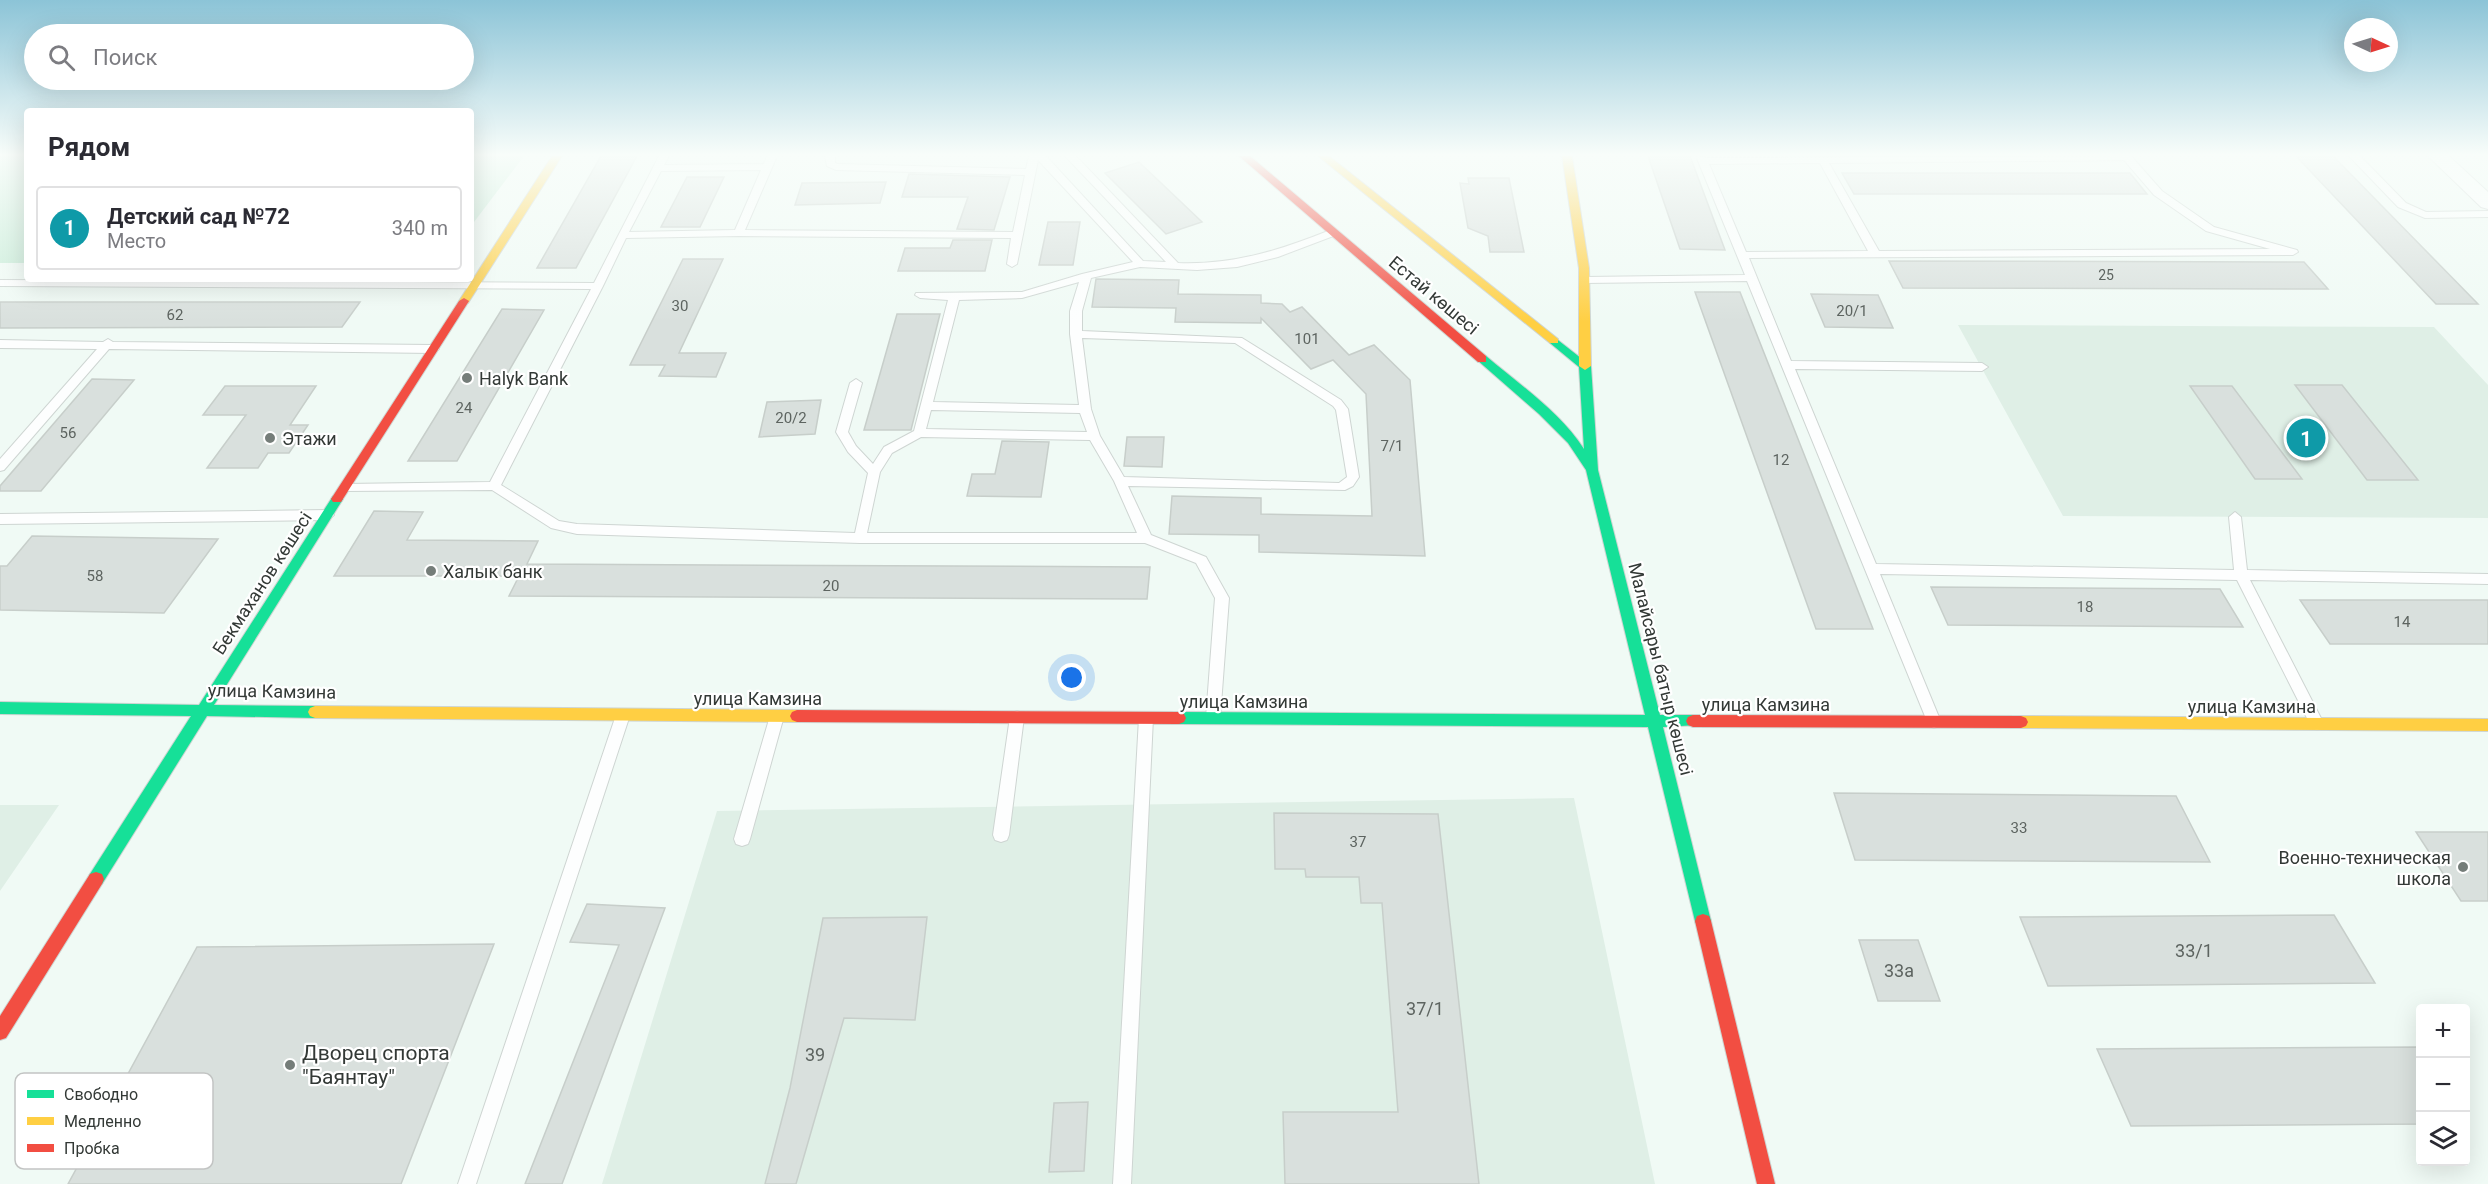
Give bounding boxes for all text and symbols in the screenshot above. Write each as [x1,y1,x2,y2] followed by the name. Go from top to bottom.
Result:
[2344,18,2398,72] north arrow
[24,24,474,90] search box
[45,41,78,74] icon: search
[93,45,157,70] text: Поиск
[48,132,130,162] text: Рядом
[107,204,290,229] text: Детский сад №72
[64,216,75,240] text: 1
[392,216,448,240] text: 340 m
[107,229,166,253] text: Место
[1385,251,1483,339] street label: Естай көшесі
[2098,267,2114,283] house number: 25
[672,297,688,315] house number: 30
[1836,302,1868,320] house number: 20/1
[167,306,183,324] house number: 62
[1294,330,1320,348] house number: 101
[479,368,569,389] place label: Halyk Bank
[460,371,474,385] marker: Halyk Bank
[456,399,473,417] house number: 24
[775,409,807,427] house number: 20/2
[2286,416,2326,460] pin: 1
[60,424,76,442] house number: 56
[282,428,337,449] place label: Этажи
[263,431,277,445] marker: Этажи
[1380,437,1404,455] house number: 7/1
[1773,451,1789,469] house number: 12
[208,508,316,658] street label: Бекмаханов көшесі
[443,561,543,582] place label: Халык банк
[1624,561,1698,777] street label: Малайсары батыр көшесі
[424,564,438,578] marker: Халык банк
[87,567,103,585] house number: 58
[823,577,839,595] house number: 20
[2077,598,2093,616] house number: 18
[2394,613,2411,631] house number: 14
[1057,663,1086,692] your location
[208,679,336,703] street label: улица Камзина
[694,688,822,709] street label: улица Камзина
[1180,691,1308,712] street label: улица Камзина
[1702,694,1830,715] street label: улица Камзина
[2188,696,2316,717] street label: улица Камзина
[2011,819,2027,837] house number: 33
[1350,833,1366,851] house number: 37
[2279,847,2451,889] place label: Военно-техническая школа
[2456,860,2470,874] marker: Военно-техническая школа
[2175,940,2213,961] house number: 33/1
[1884,960,1914,981] house number: 33а
[1406,998,1444,1019] house number: 37/1
[2416,1004,2470,1166] map controls
[2416,1004,2470,1058] button: +
[302,1041,450,1089] place label: Дворец спорта "Баянтау"
[805,1044,825,1065] house number: 39
[283,1058,297,1072] marker: Дворец спорта "Баянтау"
[2416,1058,2470,1112] button: −
[15,1073,213,1169] legend
[64,1085,138,1104] text: Свободно
[64,1112,141,1131] text: Медленно
[2416,1112,2470,1166] button: layers
[64,1139,120,1158] text: Пробка

